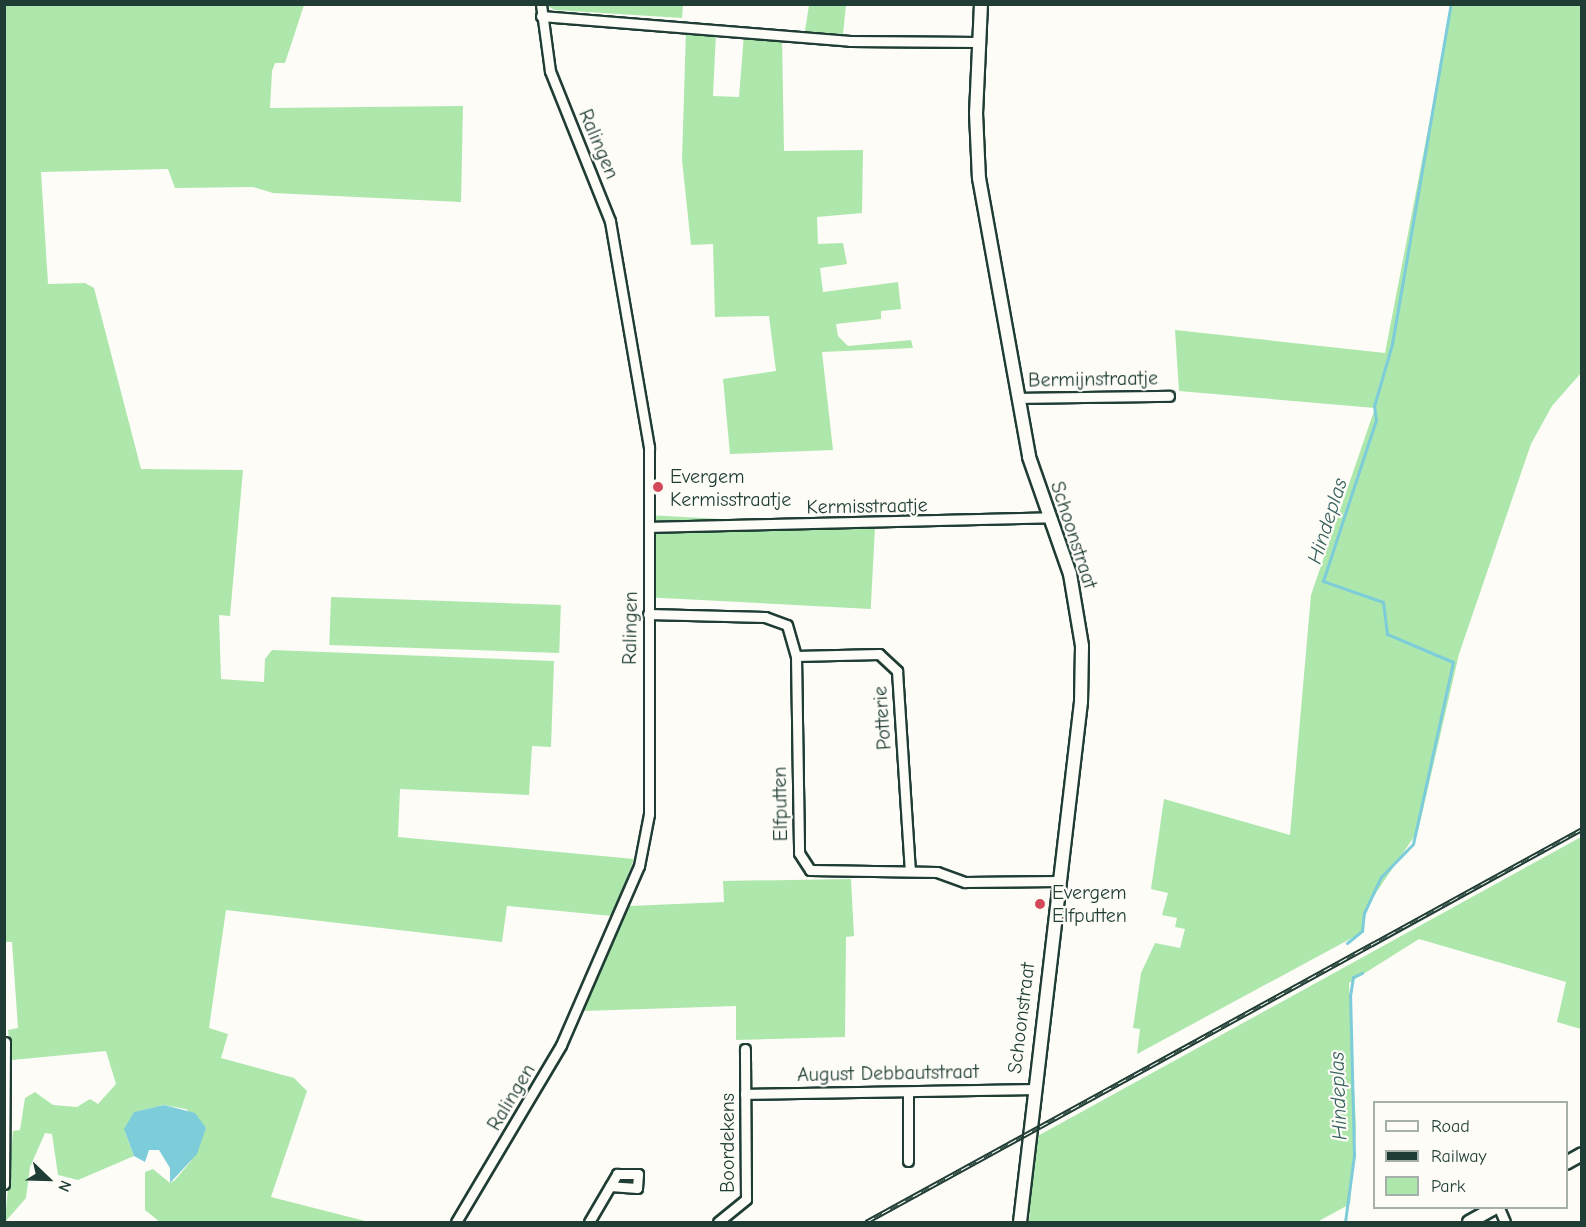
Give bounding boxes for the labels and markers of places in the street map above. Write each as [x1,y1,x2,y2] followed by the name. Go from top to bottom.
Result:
[670,464,791,511] place label: Evergem Kermisstraatje
[651,480,665,494] marker: Evergem Kermisstraatje
[1052,880,1127,927] place label: Evergem Elfputten
[1033,897,1047,911] marker: Evergem Elfputten

